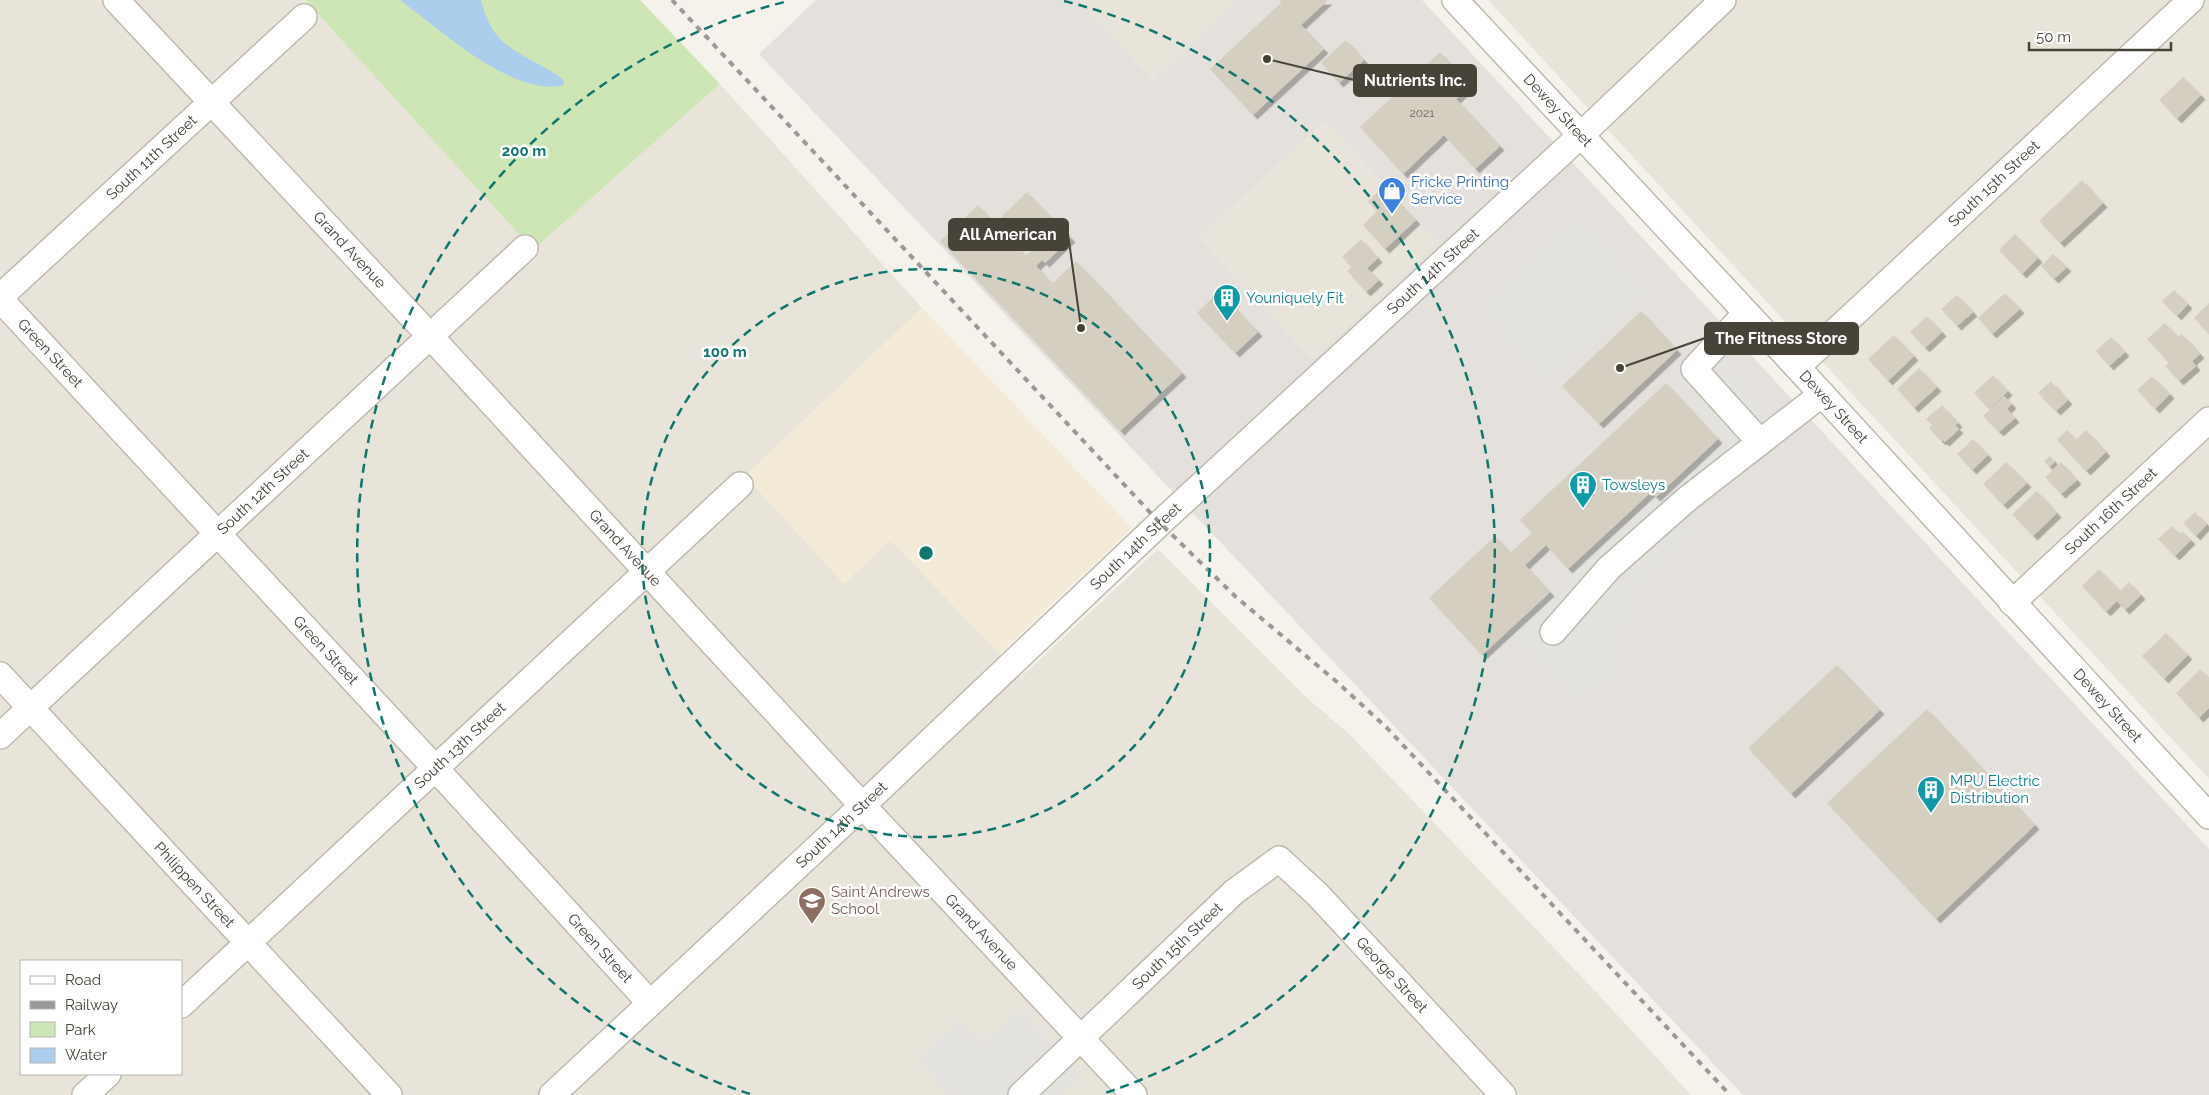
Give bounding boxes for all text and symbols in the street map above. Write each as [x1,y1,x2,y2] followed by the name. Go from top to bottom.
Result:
[2029,20,2172,52] scale bar
[2036,28,2071,46] text: 50 m
[1354,65,1476,96] callout: Nutrients Inc.
[1520,70,1596,151] street label: Dewey Street
[1364,71,1466,90] text: Nutrients Inc.
[1410,106,1434,120] house number: 2021
[103,111,201,204] street label: South 11th Street
[1944,137,2043,231] street label: South 15th Street
[502,142,546,160] text: 200 m
[1411,173,1509,208] place label: Fricke Printing Service
[1377,176,1407,215] shop icon: Fricke Printing Service
[309,208,390,292] street label: Grand Avenue
[949,219,1068,250] callout: All American
[959,225,1057,244] text: All American
[1383,225,1483,318] street label: South 14th Street
[1212,283,1242,322] building icon: Youniquely Fit
[1246,289,1344,307] place label: Youniquely Fit
[14,315,87,391] street label: Green Street
[1705,323,1858,354] callout: The Fitness Store
[1715,329,1848,348] text: The Fitness Store
[703,343,747,361] text: 100 m
[1796,367,1872,447] street label: Dewey Street
[214,445,312,538] street label: South 12th Street
[2061,464,2161,558] street label: South 16th Street
[1568,470,1598,509] building icon: Towsleys
[1602,476,1665,494] place label: Towsleys
[1086,499,1185,594] street label: South 14th Street
[585,506,665,590] street label: Grand Avenue
[917,544,935,562] centre of rings
[289,612,362,688] street label: Green Street
[2069,665,2146,746] street label: Dewey Street
[411,699,509,792] street label: South 13th Street
[1950,772,2040,807] place label: MPU Electric Distribution
[1916,775,1946,814] building icon: MPU Electric Distribution
[792,778,891,872] street label: South 14th Street
[150,838,238,931] street label: Philippen Street
[831,883,930,918] place label: Saint Andrews School
[797,886,827,925] school or university icon: Saint Andrews School
[941,890,1022,974] street label: Grand Avenue
[1128,899,1226,993] street label: South 15th Street
[564,910,636,987] street label: Green Street
[1352,933,1432,1017] street label: George Street
[20,960,182,1075] legend
[65,971,101,989] text: Road
[65,996,118,1014] text: Railway
[65,1021,96,1039] text: Park
[65,1046,108,1064] text: Water

